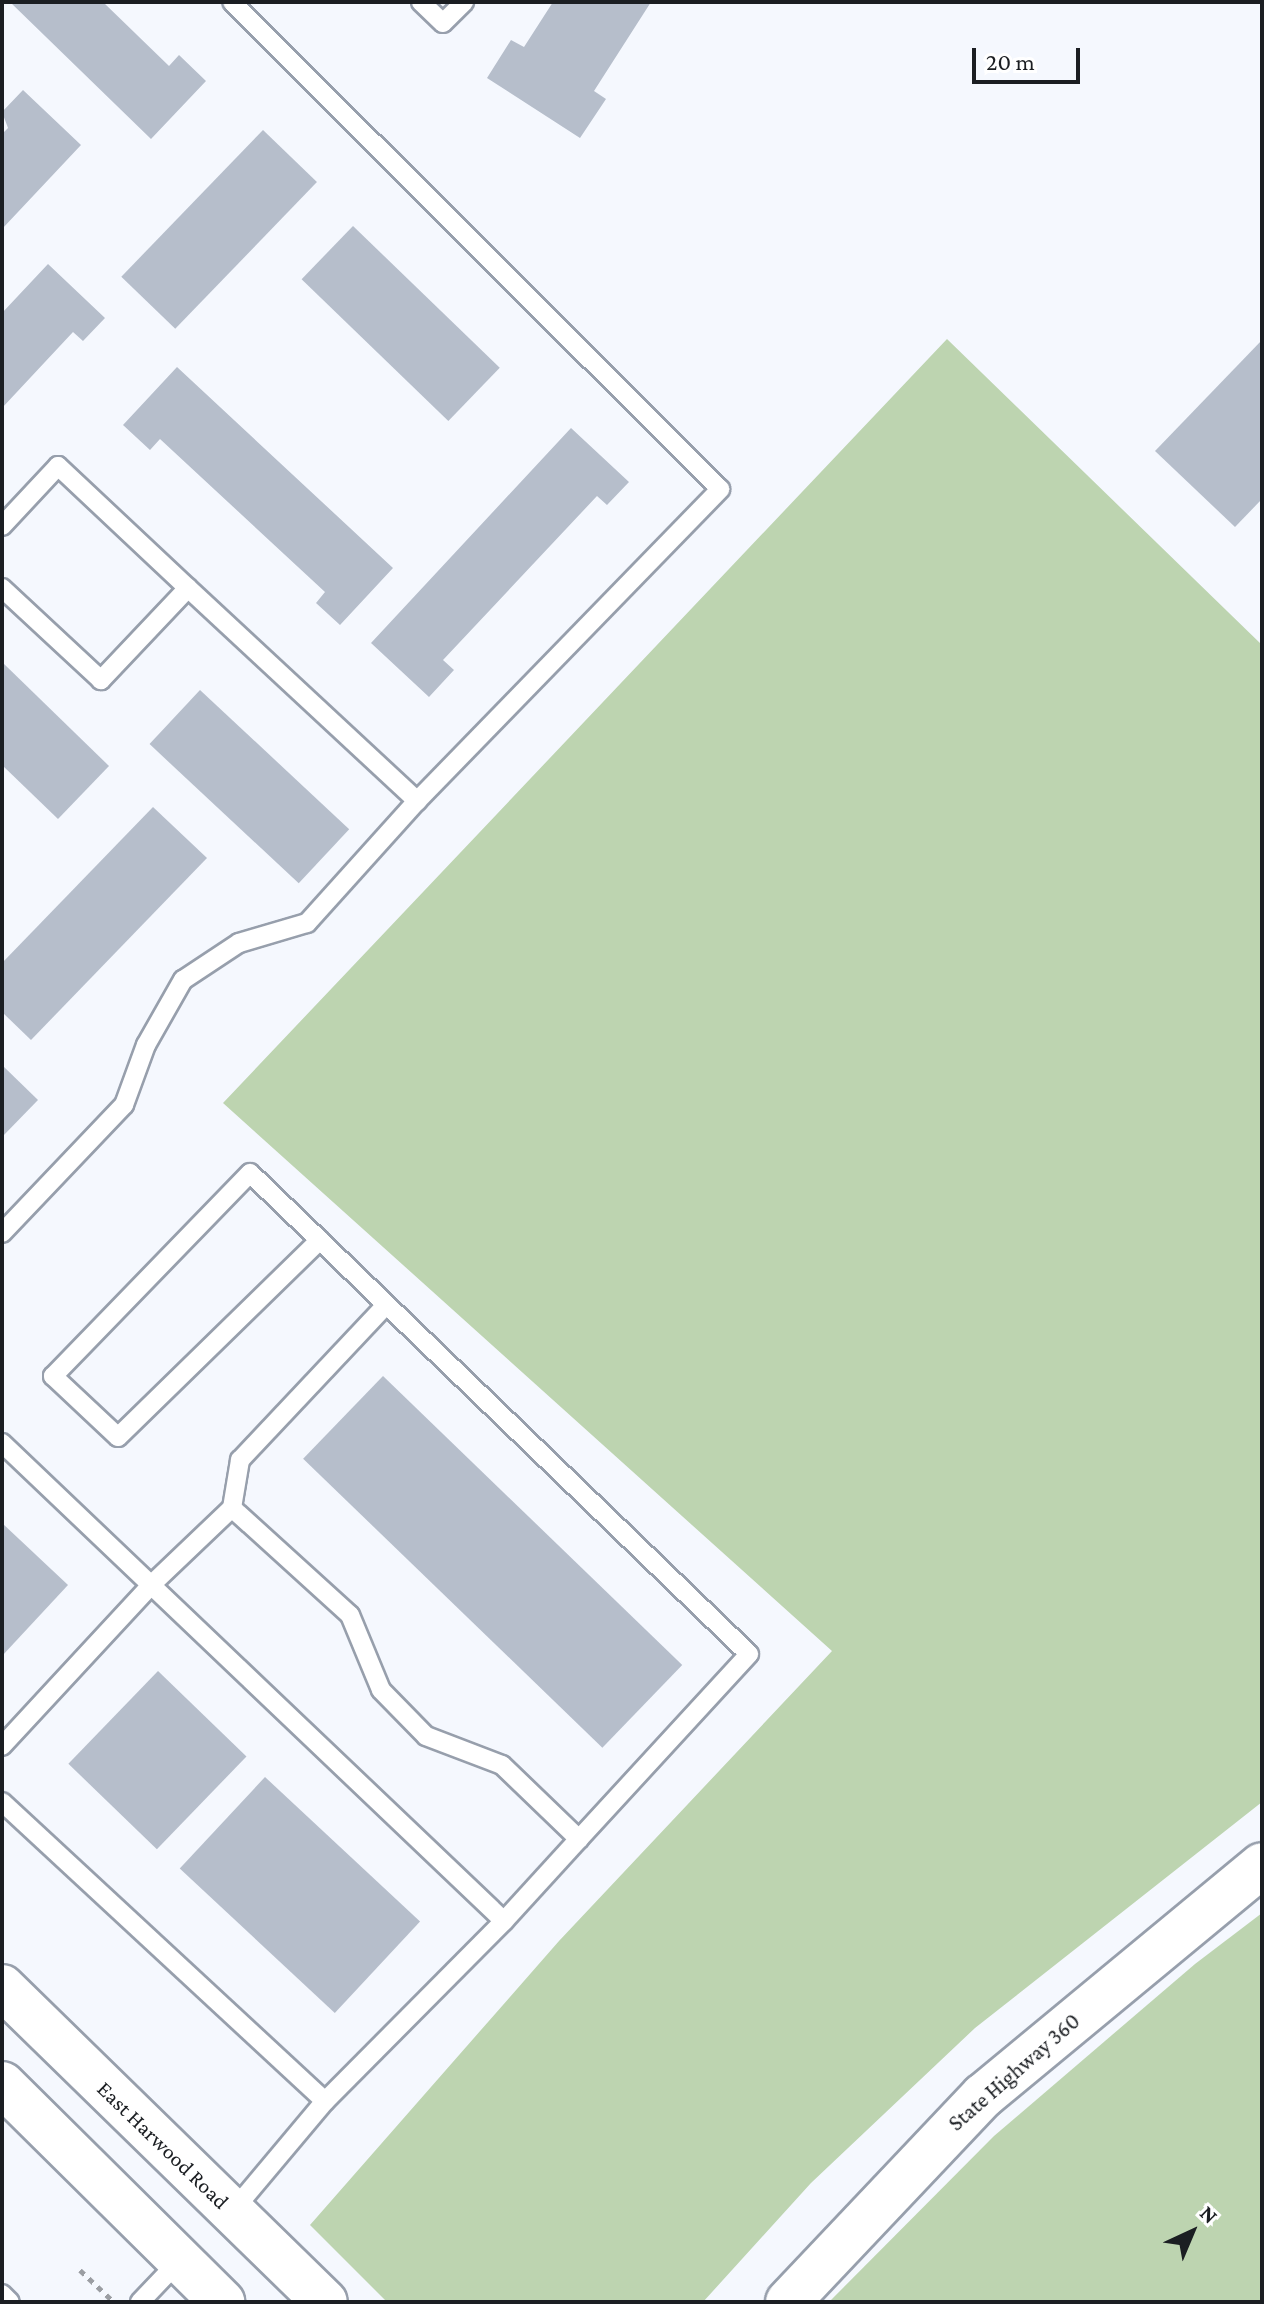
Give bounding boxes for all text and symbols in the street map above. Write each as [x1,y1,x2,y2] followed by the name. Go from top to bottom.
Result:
[976,32,1084,82] scale bar
[986,48,1035,75] text: 20 m
[943,2008,1085,2136] street label: State Highway 360
[92,2075,234,2215] street label: East Harwood Road
[1152,2192,1232,2272] north arrow
[1195,2200,1223,2229] text: N

